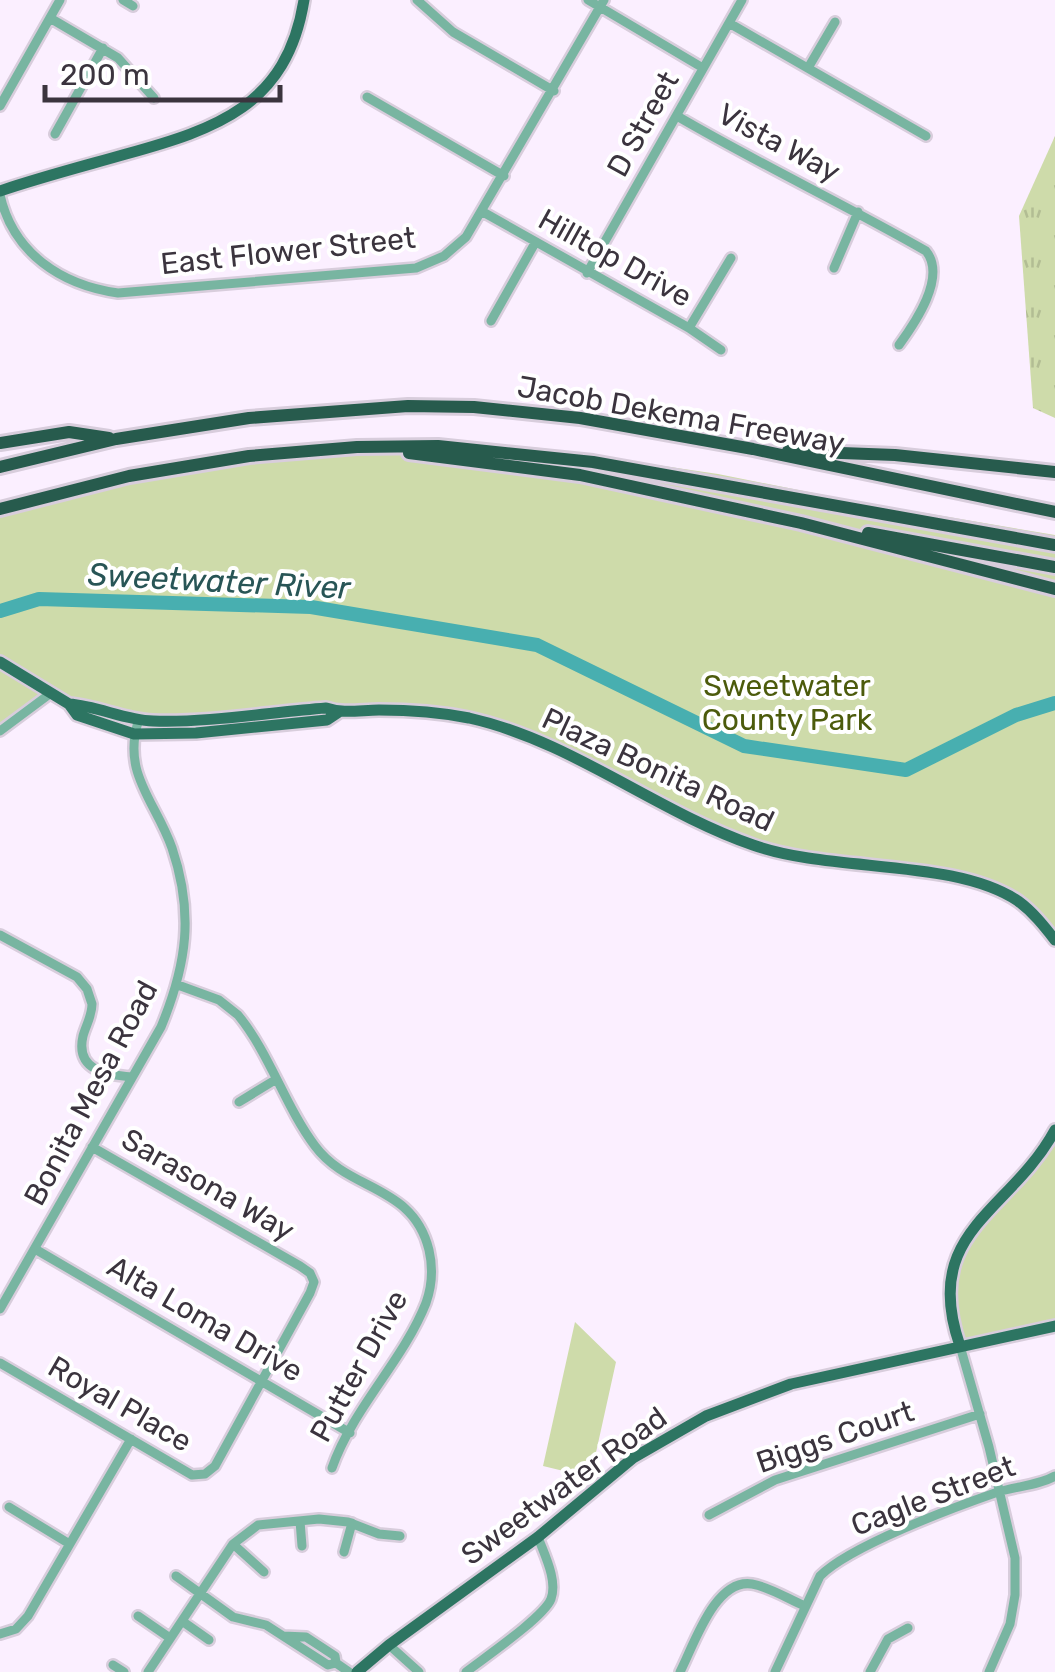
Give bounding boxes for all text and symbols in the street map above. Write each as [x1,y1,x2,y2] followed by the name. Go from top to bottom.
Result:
[45,40,280,102] scale bar
[60,57,150,93] text: 200 m
[599,65,687,183] street label: D Street
[712,96,846,190] street label: Vista Way
[532,201,698,315] street label: Hilltop Drive
[159,220,417,282] street label: East Flower Street
[514,368,848,462] street label: Jacob Dekema Freeway
[87,555,353,607] water label: Sweetwater River
[702,668,873,738] park label: Sweetwater County Park
[536,700,780,840] street label: Plaza Bonita Road
[17,975,165,1211] street label: Bonita Mesa Road
[115,1121,301,1249] street label: Sarasona Way
[101,1249,309,1389] street label: Alta Loma Drive
[303,1284,415,1448] street label: Putter Drive
[42,1348,198,1460] street label: Royal Place
[752,1393,919,1481] street label: Biggs Court
[454,1399,674,1573] street label: Sweetwater Road
[846,1448,1020,1544] street label: Cagle Street

